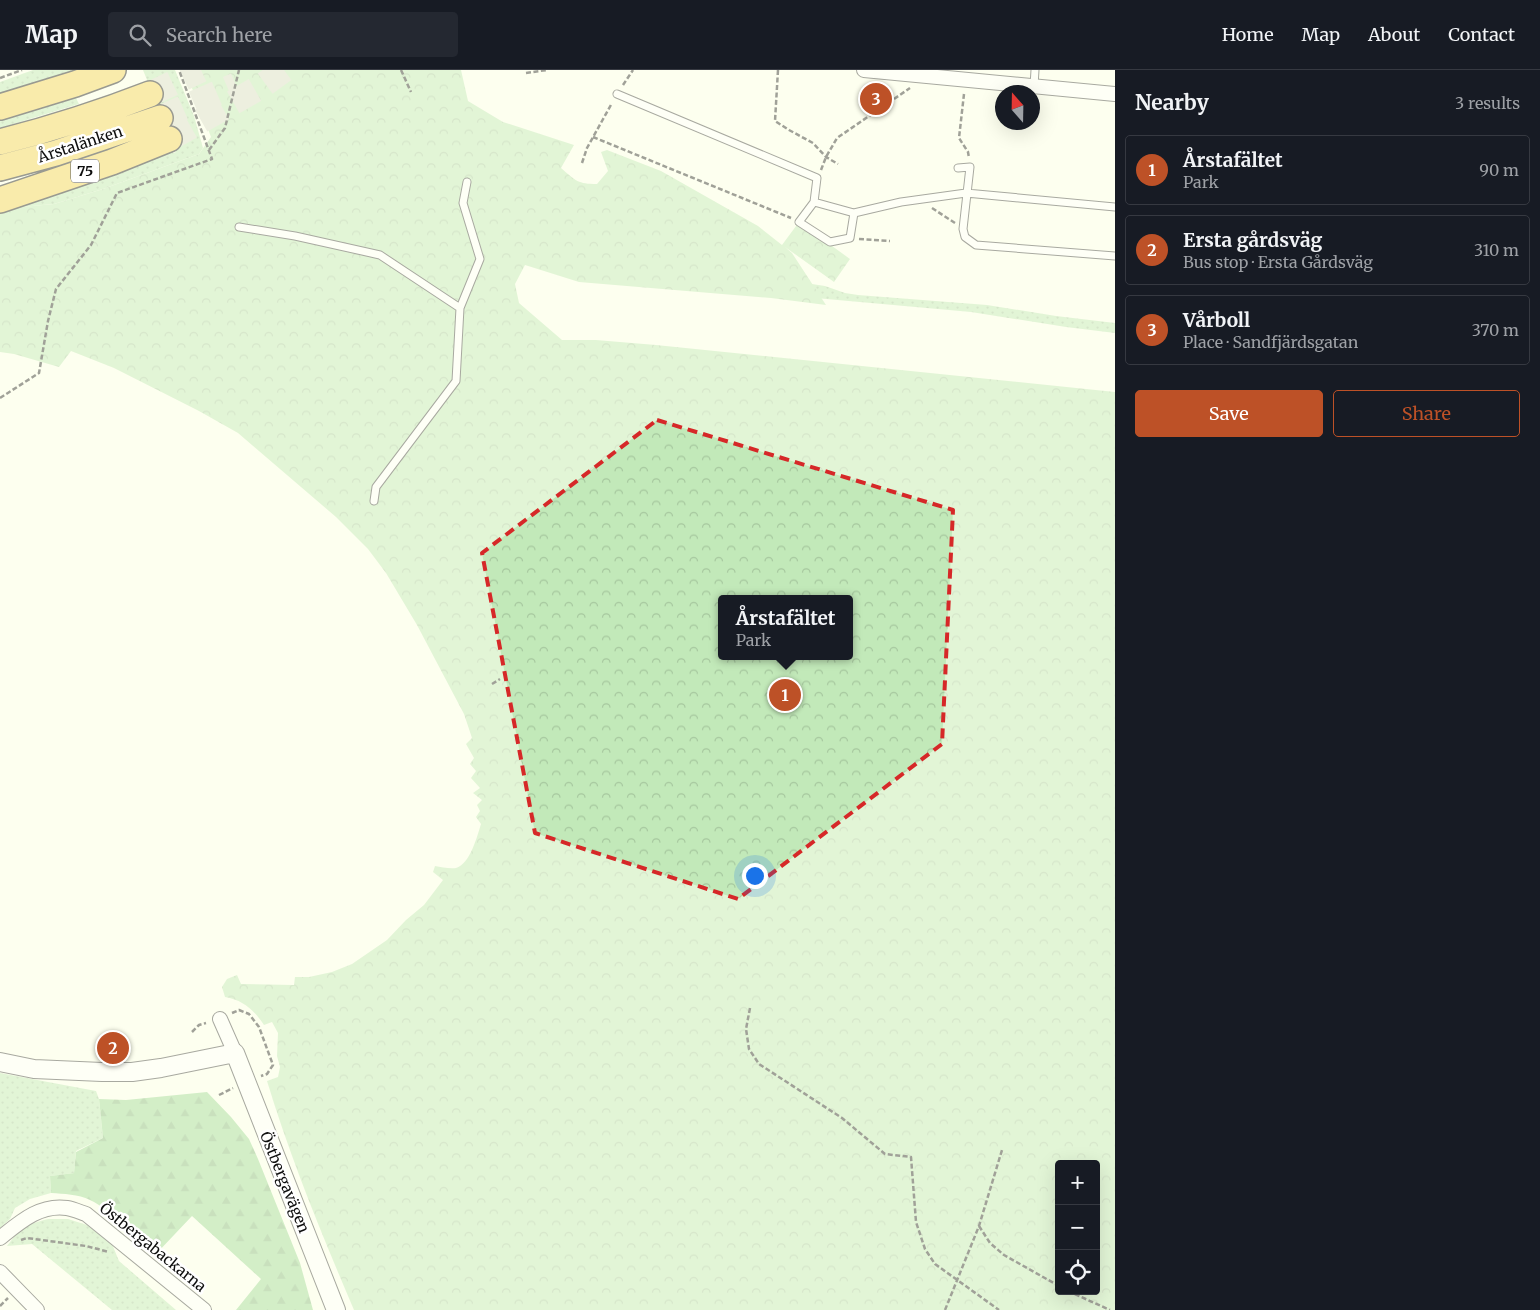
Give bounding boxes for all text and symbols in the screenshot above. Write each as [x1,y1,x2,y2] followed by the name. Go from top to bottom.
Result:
[108,12,458,57] search box
[25,19,78,50] text: Map
[126,21,154,49] icon: search
[166,23,272,47] text: Search here
[1222,23,1274,46] text: Home
[1302,23,1340,46] text: Map
[1368,23,1420,46] text: About
[1448,23,1515,46] text: Contact
[860,80,892,118] pin: 3
[995,85,1040,130] north arrow
[1135,89,1209,116] text: Nearby
[1455,93,1520,113] text: 3 results
[34,119,125,167] street label: Årstalänken
[1183,148,1283,172] text: Årstafältet
[71,160,99,182] road number: 75
[1148,160,1156,180] text: 1
[1479,160,1519,180] text: 90 m
[1183,172,1219,192] text: Park
[1183,228,1322,252] text: Ersta gårdsväg
[1147,240,1157,260] text: 2
[1474,240,1519,260] text: 310 m
[1183,252,1373,272] text: Bus stop · Ersta Gårdsväg
[1183,308,1250,332] text: Vårboll
[1147,320,1157,340] text: 3
[1472,320,1519,340] text: 370 m
[1183,332,1358,352] text: Place · Sandfjärdsgatan
[1135,390,1323,437] button: Save
[1333,390,1520,437] button: Share
[718,595,853,660] popup
[736,606,835,630] text: Årstafältet
[736,630,771,650] text: Park
[769,676,801,714] pin: 1
[742,863,768,889] your location
[97,1029,129,1067] pin: 2
[256,1128,315,1236] street label: Östbergavägen
[1055,1160,1100,1295] map controls
[1055,1160,1100,1205] button: +
[96,1197,211,1296] street label: Östbergabackarna
[1055,1205,1100,1250] button: −
[1055,1250,1100,1295] button: locate

